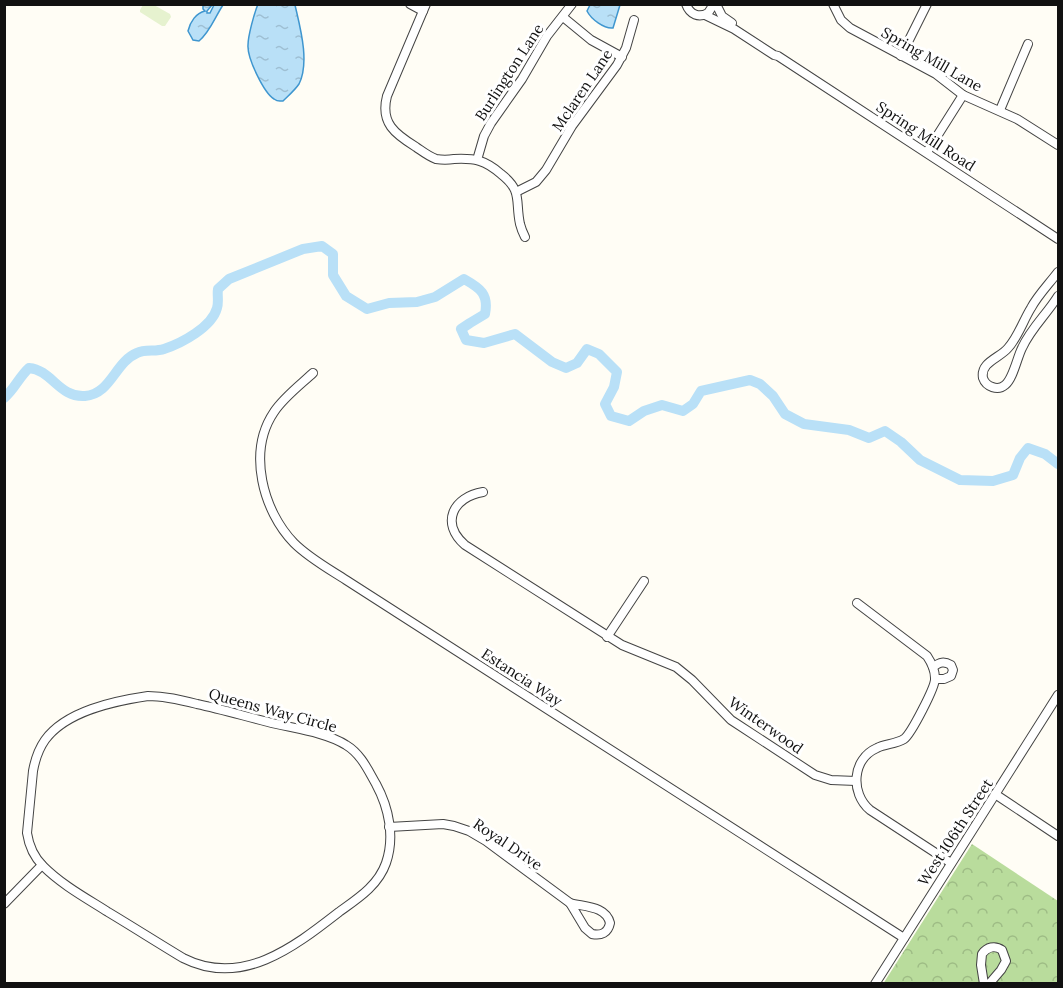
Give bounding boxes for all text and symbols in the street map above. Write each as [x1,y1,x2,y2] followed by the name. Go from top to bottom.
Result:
[471,20,547,124] street label: Burlington Lane
[878,22,986,96] street label: Spring Mill Lane
[548,45,616,135] street label: Mclaren Lane
[873,97,979,175] street label: Spring Mill Road
[478,644,566,710] street label: Estancia Way
[207,684,339,736] street label: Queens Way Circle
[725,692,807,758] street label: Winterwood
[913,775,997,889] street label: West 106th Street
[470,814,546,874] street label: Royal Drive

